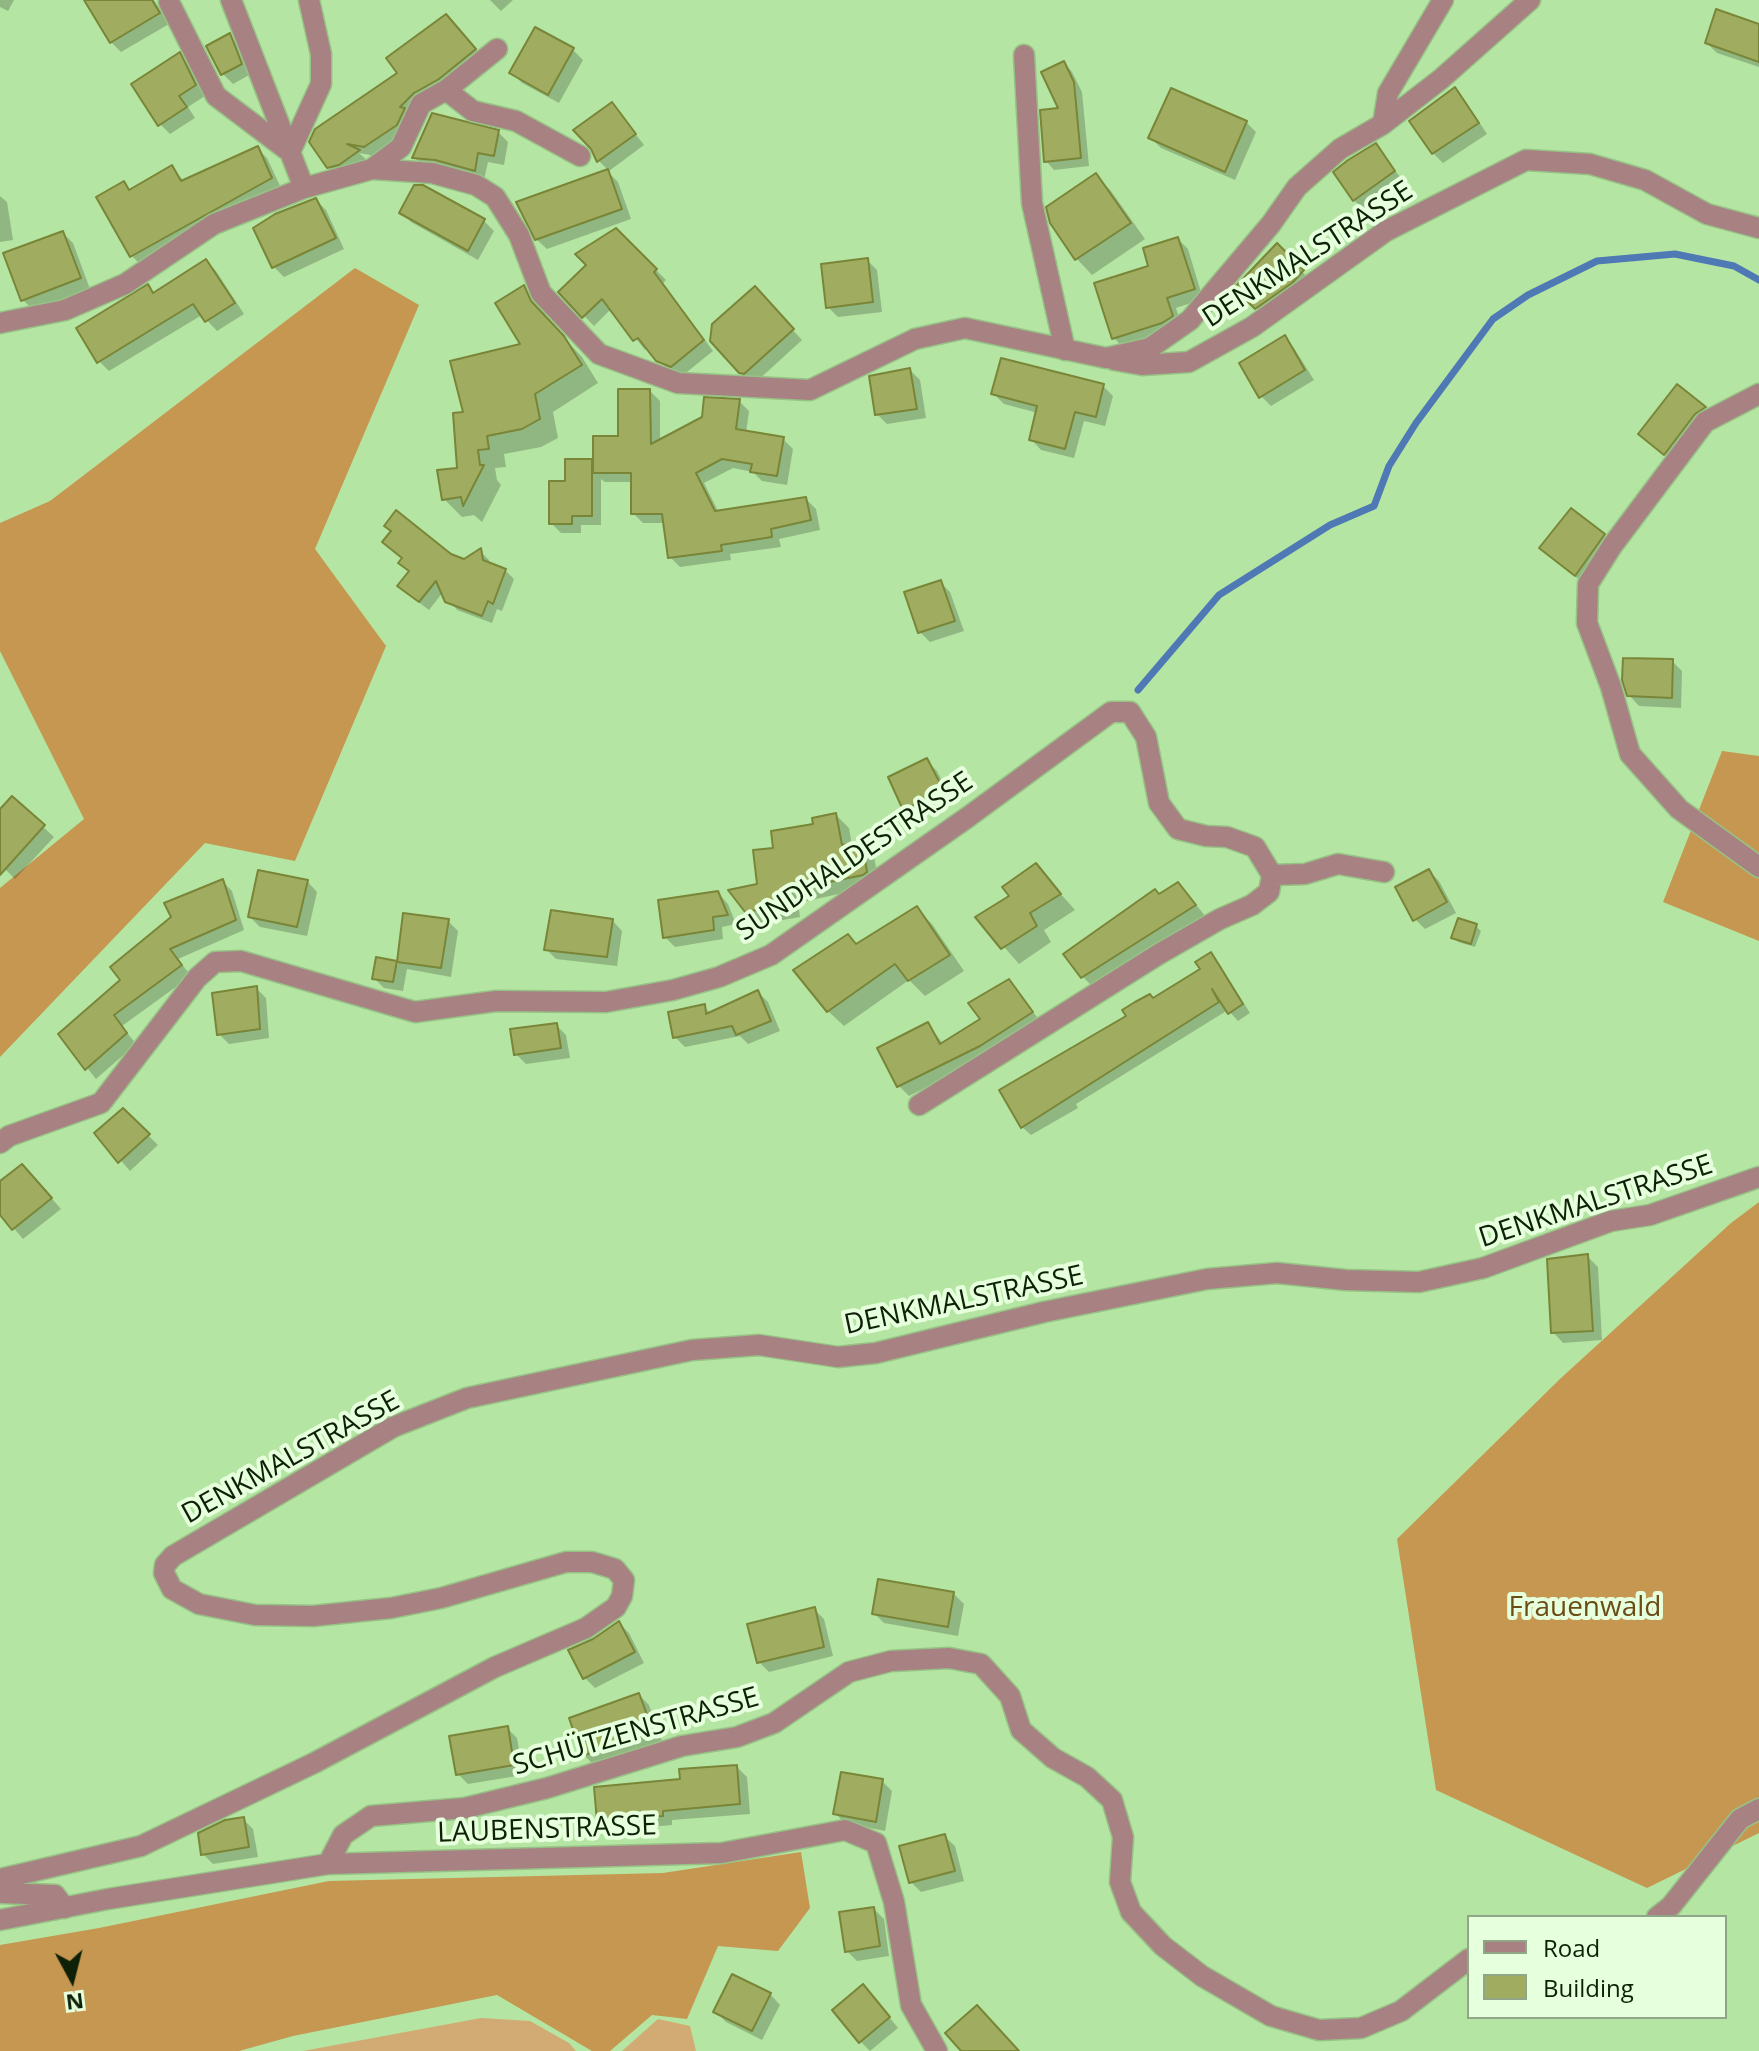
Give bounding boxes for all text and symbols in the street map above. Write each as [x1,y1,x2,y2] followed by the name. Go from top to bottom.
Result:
[1197,175,1419,335] street label: DENKMALSTRASSE
[730,765,980,949] street label: SUNDHALDESTRASSE
[1475,1148,1717,1256] street label: DENKMALSTRASSE
[841,1259,1087,1343] street label: DENKMALSTRASSE
[176,1384,406,1532] street label: DENKMALSTRASSE
[1509,1591,1661,1625] park label: Frauenwald
[509,1681,763,1783] street label: SCHÜTZENSTRASSE
[437,1809,657,1851] street label: LAUBENSTRASSE
[1467,1915,1727,2019] legend
[1543,1931,1600,1964] text: Road
[32,1939,112,2019] north arrow
[1543,1971,1634,2004] text: Building
[64,1987,86,2019] text: N

